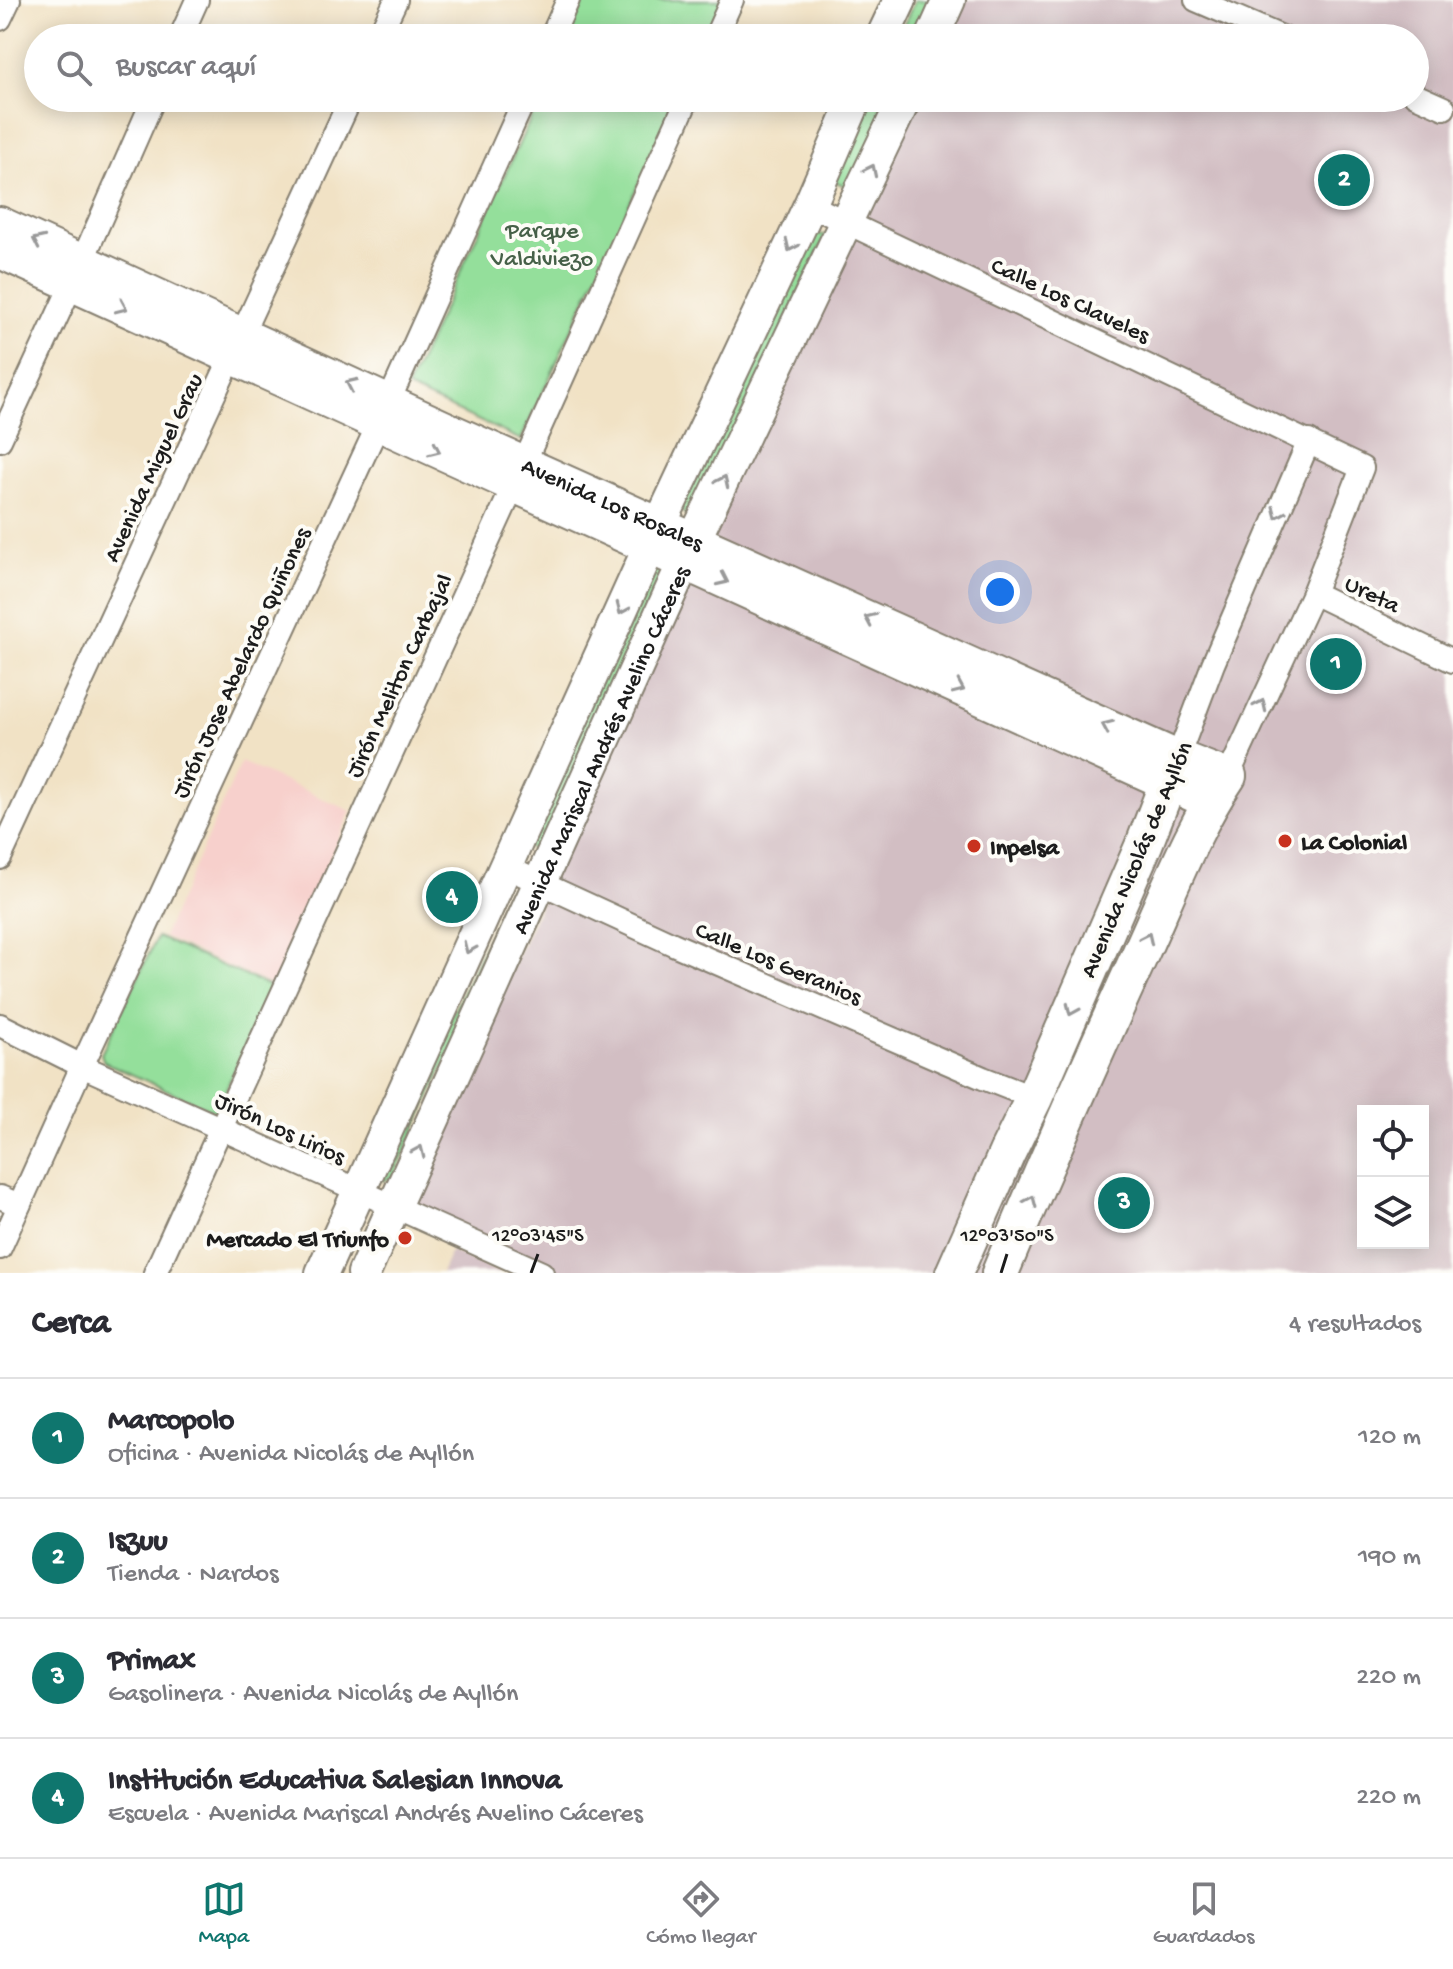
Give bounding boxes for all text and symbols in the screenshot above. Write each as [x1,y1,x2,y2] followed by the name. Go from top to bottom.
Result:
[24,24,1429,112] search box
[52,46,96,90] icon: search
[116,51,256,86] text: Buscar aquí
[1318,150,1370,210] pin: 2
[862,164,877,179] one-way arrow
[490,218,593,275] park label: Parque Valdiviezo
[32,235,47,251] one-way arrow
[785,238,801,253] one-way arrow
[986,253,1155,352] street label: Calle Los Claveles
[114,297,128,313] one-way arrow
[99,369,212,568] street label: Avenida Miguel Grau
[345,378,359,394] one-way arrow
[427,440,441,456] one-way arrow
[516,453,708,560] street label: Avenida Los Rosales
[713,474,729,489] one-way arrow
[1272,505,1288,519] one-way arrow
[168,522,319,804] street label: Jirón Jose Abelardo Quiñones
[507,561,699,940] street label: Avenida Mariscal Andrés Avelino Cáceres
[341,570,461,783] street label: Jirón Meliton Carbajal
[1339,570,1404,622] street label: Ureta
[715,571,729,587] one-way arrow
[980,572,1020,612] your location
[616,601,632,615] one-way arrow
[864,613,878,629] one-way arrow
[1310,634,1362,694] pin: 1
[951,678,966,694] one-way arrow
[1251,699,1267,713] one-way arrow
[1101,719,1115,735] one-way arrow
[1075,737,1201,983] street label: Avenida Nicolás de Ayllón
[1301,830,1407,859] place label: La Colonial
[1276,832,1294,850] marker: La Colonial
[990,835,1060,864] place label: Inpelsa
[965,837,983,855] marker: Inpelsa
[426,867,478,927] pin: 4
[690,917,866,1014] street label: Calle Los Geranios
[1138,932,1154,946] one-way arrow
[463,940,479,954] one-way arrow
[1066,1002,1082,1016] one-way arrow
[210,1087,350,1174] street label: Jirón Los Lirios
[1357,1105,1429,1249] map controls
[1357,1105,1429,1177] button: locate
[410,1145,426,1159] one-way arrow
[1098,1173,1150,1233] pin: 3
[1357,1177,1429,1249] button: layers
[1021,1195,1037,1209] one-way arrow
[491,1226,584,1249] text: 12°03'45"S
[959,1226,1054,1249] text: 12°03'50"S
[206,1227,390,1256] place label: Mercado El Triunfo
[396,1229,414,1247] marker: Mercado El Triunfo
[32,1305,110,1345] text: Cerca
[1289,1310,1421,1341] text: 4 resultados
[108,1405,234,1440] text: Marcopolo
[53,1423,63,1454] text: 1
[1358,1423,1421,1454] text: 120 m
[108,1440,474,1471] text: Oficina · Avenida Nicolás de Ayllón
[108,1525,168,1560] text: Iszuu
[52,1543,64,1574] text: 2
[1358,1543,1421,1574] text: 190 m
[108,1560,278,1591] text: Tienda · Nardos
[108,1645,195,1680] text: Primax
[51,1663,65,1694] text: 3
[1356,1663,1421,1694] text: 220 m
[108,1680,518,1711] text: Gasolinera · Avenida Nicolás de Ayllón
[108,1765,562,1800] text: Institución Educativa Salesian Innova
[52,1783,64,1814] text: 4
[1356,1783,1421,1814] text: 220 m
[108,1800,643,1831] text: Escuela · Avenida Mariscal Andrés Avelino Cáceres
[199,1877,249,1951] tab: Mapa
[646,1877,755,1951] tab: Cómo llegar
[1153,1877,1254,1951] tab: Guardados

